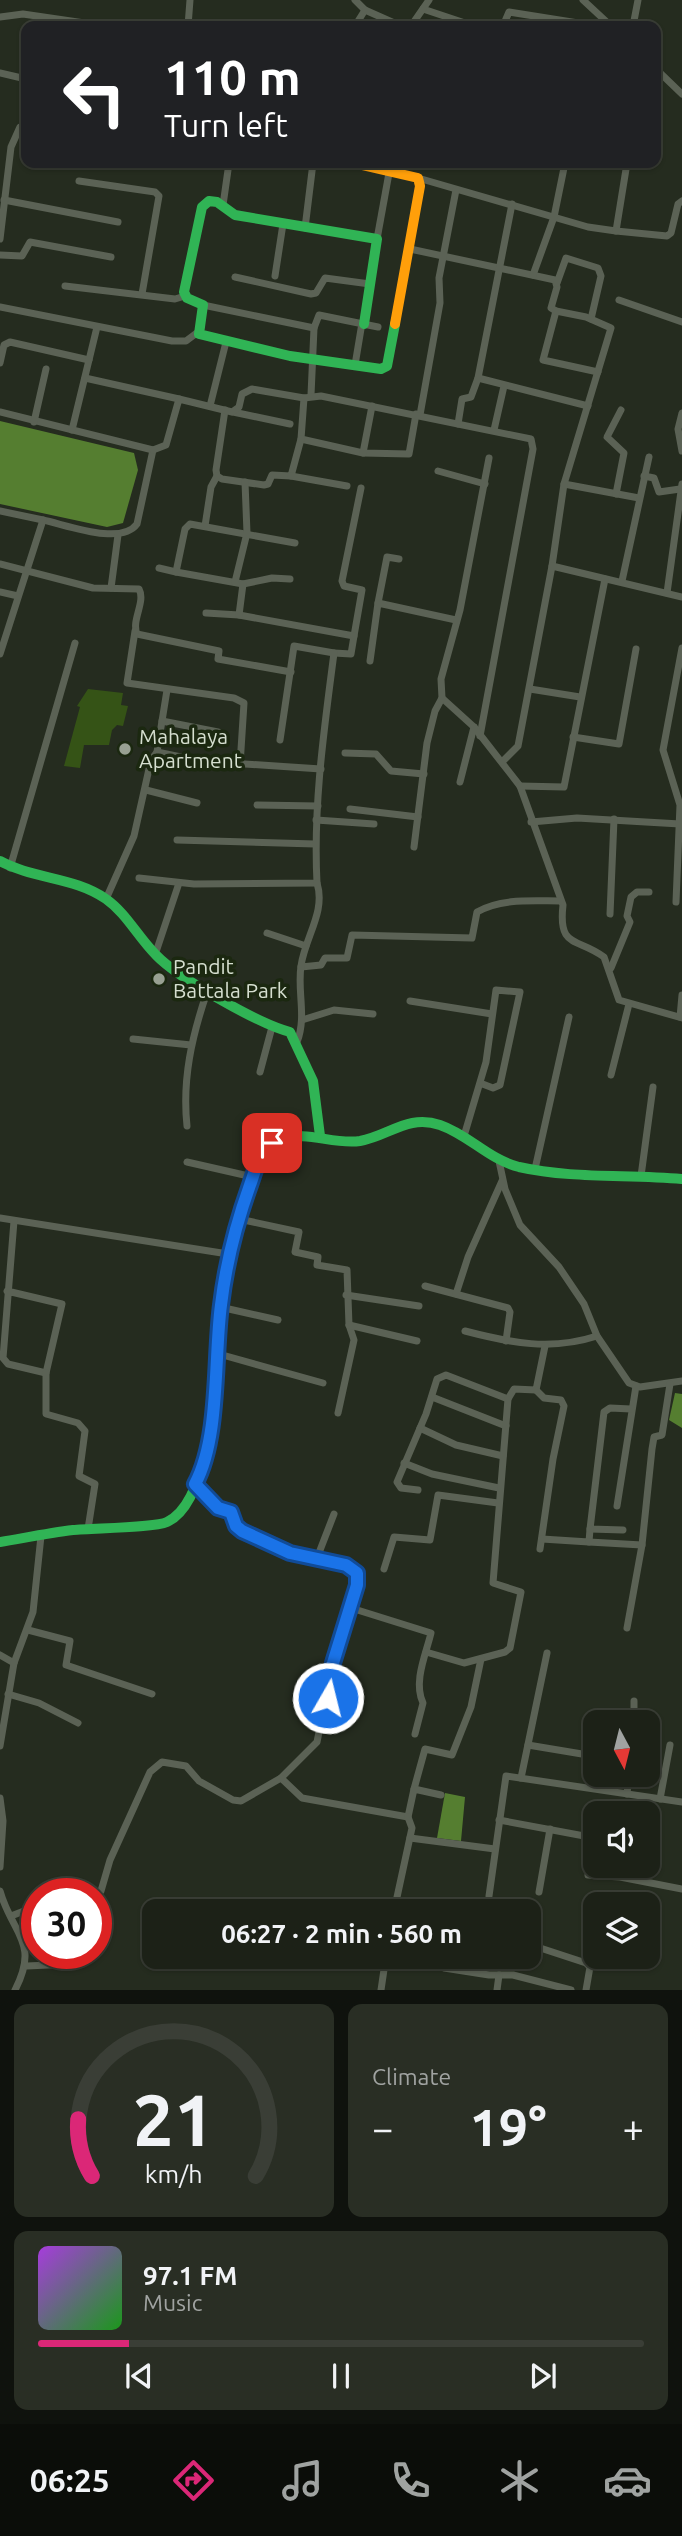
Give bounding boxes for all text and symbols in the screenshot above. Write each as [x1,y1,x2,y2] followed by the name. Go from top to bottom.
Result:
[49,49,140,140] icon: left
[164,49,301,104] text: 110 m
[164,107,288,143] text: Turn left
[139,724,242,772] place label: Mahalaya Apartment
[117,741,133,757] marker: Mahalaya Apartment
[173,954,288,1002] place label: Pandit Battala Park
[151,971,167,987] marker: Pandit Battala Park
[242,1113,302,1173] pin
[253,1124,291,1162] icon: arrive
[291,1661,365,1735] position arrow
[583,1710,660,1787] north arrow
[583,1710,660,1969] map controls
[583,1801,660,1878] button: sound
[21,1878,112,1969] speed limit sign: 30
[583,1892,660,1969] button: layers
[221,1919,462,1948] text: 06:27 · 2 min · 560 m
[372,2064,451,2089] text: Climate
[133,2079,215,2161] text: 21
[469,2098,547,2156] text: 19°
[372,2107,393,2149] text: −
[623,2107,644,2149] text: +
[145,2160,203,2188] text: km/h
[143,2261,237,2290] text: 97.1 FM
[143,2290,202,2315] text: Music
[120,2357,158,2395] icon: previous
[322,2357,360,2395] icon: pause
[524,2357,562,2395] icon: next
[169,2456,218,2505] icon: directions
[278,2456,327,2505] icon: music
[386,2456,435,2505] icon: phone
[495,2456,544,2505] icon: climate
[603,2456,652,2505] icon: car
[30,2462,110,2498] text: 06:25

